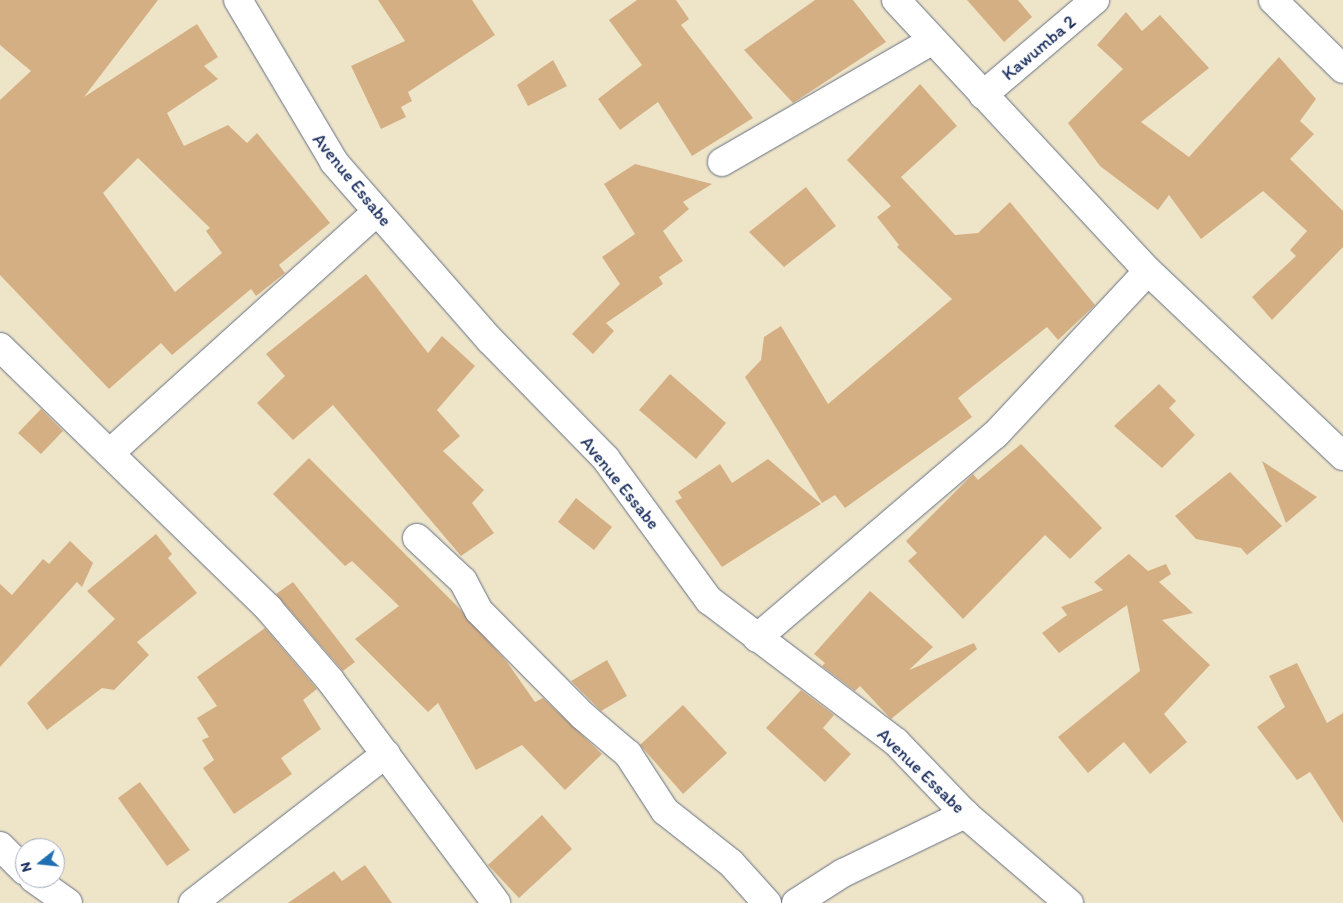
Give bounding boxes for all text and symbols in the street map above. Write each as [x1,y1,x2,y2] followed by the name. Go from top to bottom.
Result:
[998,11,1080,85] street label: Kawumba 2
[308,129,396,231] street label: Avenue Essabe
[576,432,664,534] street label: Avenue Essabe
[873,724,969,818] street label: Avenue Essabe
[15,838,65,888] north arrow
[17,860,36,874] text: N

